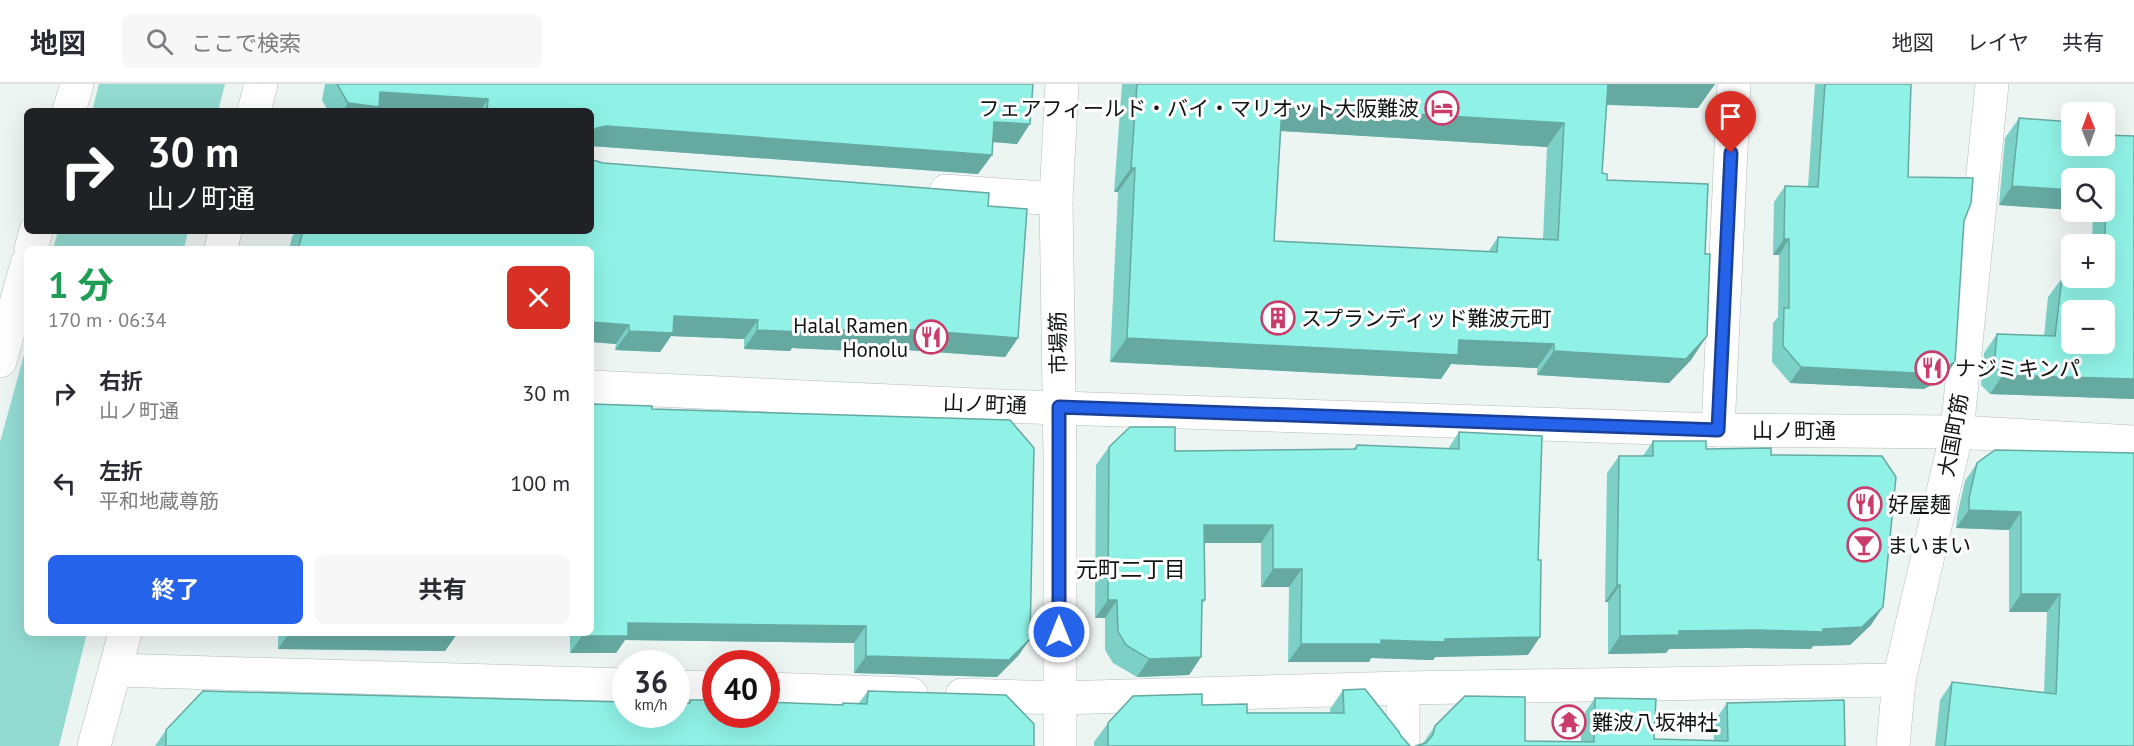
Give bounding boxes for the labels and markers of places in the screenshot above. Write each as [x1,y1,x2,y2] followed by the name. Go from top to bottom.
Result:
[1424,90,1460,126] hotel icon: フェアフィールド・バイ・マリオット大阪難波
[1705,91,1756,153] pin
[978,95,1419,122] place label: フェアフィールド・バイ・マリオット大阪難波
[1260,300,1296,336] building icon: スプランディッド難波元町
[1301,305,1552,332] place label: スプランディッド難波元町
[793,312,908,363] place label: Halal Ramen Honolu
[913,319,949,355] restaurant icon: Halal Ramen Honolu
[1914,350,1950,386] restaurant icon: ナジミキンパ
[1955,355,2080,382] place label: ナジミキンパ
[1847,486,1883,522] restaurant icon: 好屋麺
[1888,491,1951,518] place label: 好屋麺
[1846,527,1882,563] bar icon: まいまい
[1887,532,1971,559] place label: まいまい
[1551,704,1587,740] temple icon: 難波八坂神社
[1592,709,1718,736] place label: 難波八坂神社

